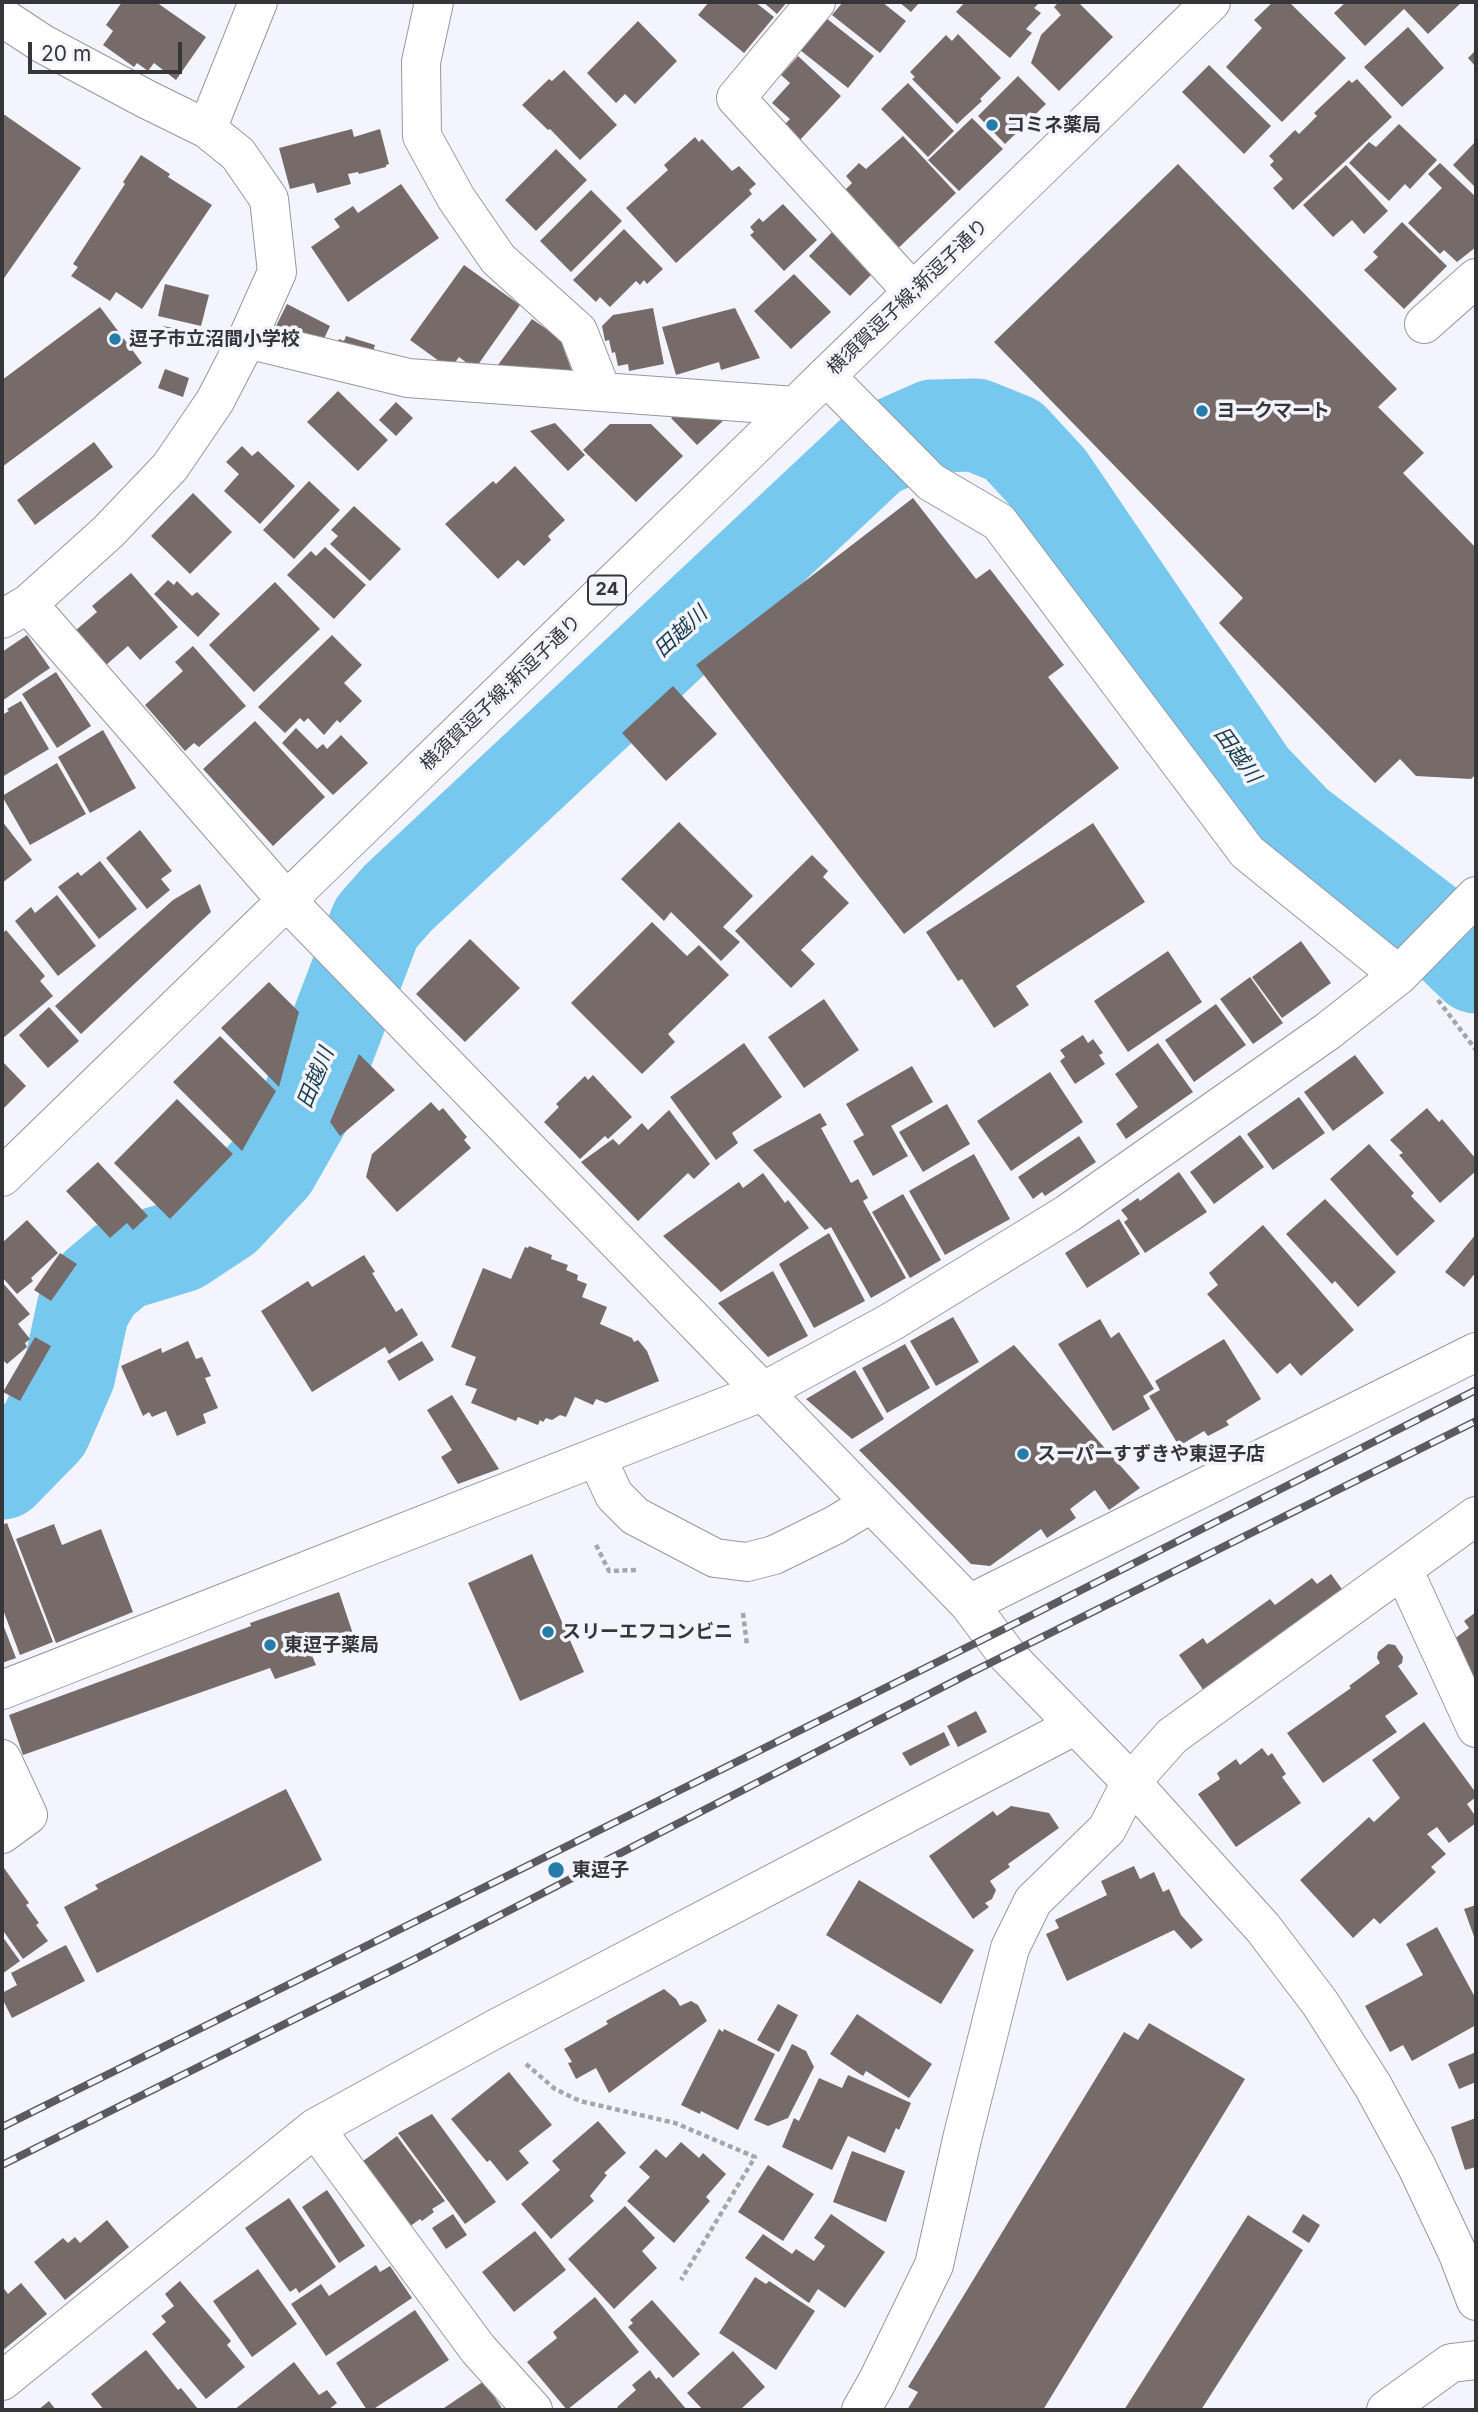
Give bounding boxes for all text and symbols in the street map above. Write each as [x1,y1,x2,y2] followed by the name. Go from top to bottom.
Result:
[32,28,186,72] scale bar
[41,41,91,66] text: 20 m
[1006,114,1101,136] place label: コミネ薬局
[984,117,1000,133] marker: コミネ薬局
[823,214,993,380] street label: 横須賀逗子線;新逗子通り
[129,328,300,350] place label: 逗子市立沼間小学校
[107,331,123,347] marker: 逗子市立沼間小学校
[1216,400,1330,422] place label: ヨークマート
[1194,403,1210,419] marker: ヨークマート
[588,576,626,604] road number: 24
[649,601,713,663] water label: 田越川
[416,610,586,776] street label: 横須賀逗子線;新逗子通り
[1208,722,1266,788] water label: 田越川
[293,1044,339,1112] water label: 田越川
[1037,1443,1265,1465] place label: スーパーすずきや東逗子店
[1015,1446,1031,1462] marker: スーパーすずきや東逗子店
[562,1621,733,1643] place label: スリーエフコンビニ
[540,1624,556,1640] marker: スリーエフコンビニ
[284,1634,379,1656] place label: 東逗子薬局
[262,1637,278,1653] marker: 東逗子薬局
[572,1859,629,1881] place label: 東逗子
[546,1860,566,1880] marker: 東逗子

